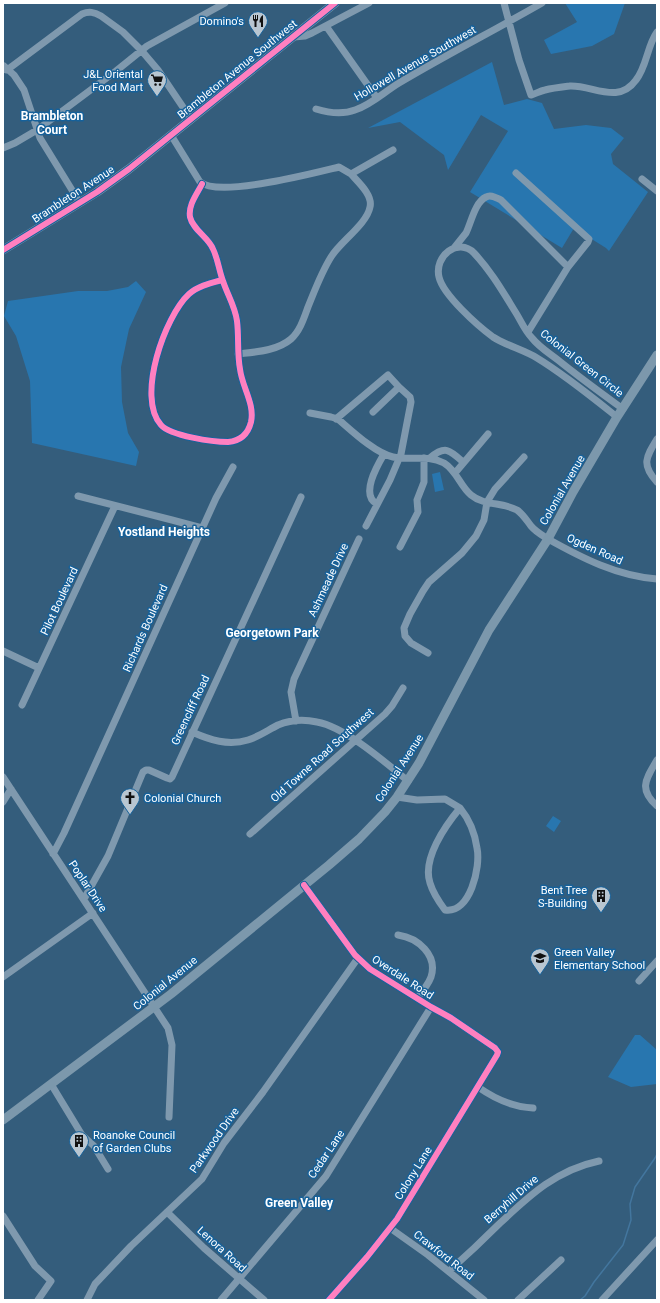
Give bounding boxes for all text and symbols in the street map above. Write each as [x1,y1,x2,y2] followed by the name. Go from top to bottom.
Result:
[247,10,269,38] restaurant icon: Domino's
[199,15,244,28] place label: Domino's
[175,17,300,122] street label: Brambleton Avenue Southwest
[352,23,479,104] street label: Hollowell Avenue Southwest
[83,68,143,94] place label: J&L Oriental Food Mart
[146,69,168,97] supermarket icon: J&L Oriental Food Mart
[21,109,84,137] district label: Brambleton Court
[30,163,117,226] street label: Brambleton Avenue
[538,327,626,400] street label: Colonial Green Circle
[537,453,588,527] street label: Colonial Avenue
[118,525,210,539] district label: Yostland Heights
[565,531,625,568] street label: Ogden Road
[306,541,351,619] street label: Ashmeade Drive
[38,565,81,637] street label: Pilot Boulevard
[120,583,171,674] street label: Richards Boulevard
[225,626,319,640] district label: Georgetown Park
[169,673,212,747] street label: Greencliff Road
[268,705,377,805] street label: Old Towne Road Southwest
[373,732,426,805] street label: Colonial Avenue
[119,787,141,815] church icon: Colonial Church
[144,792,221,805] place label: Colonial Church
[66,858,110,915] street label: Poplar Drive
[538,884,587,910] place label: Bent Tree S-Building
[590,885,612,913] building icon: Bent Tree S-Building
[554,946,645,972] place label: Green Valley Elementary School
[529,947,551,975] school or university icon: Green Valley Elementary School
[369,953,436,1002] street label: Overdale Road
[131,954,200,1013] street label: Colonial Avenue
[187,1105,242,1175] street label: Parkwood Drive
[306,1128,347,1181] street label: Cedar Lane
[93,1129,175,1155] place label: Roanoke Council of Garden Clubs
[68,1130,90,1158] building icon: Roanoke Council of Garden Clubs
[392,1144,435,1202] street label: Colony Lane
[482,1172,541,1226] street label: Berryhill Drive
[265,1196,334,1210] district label: Green Valley
[194,1224,249,1275] street label: Lenora Road
[411,1228,476,1283] street label: Crawford Road

